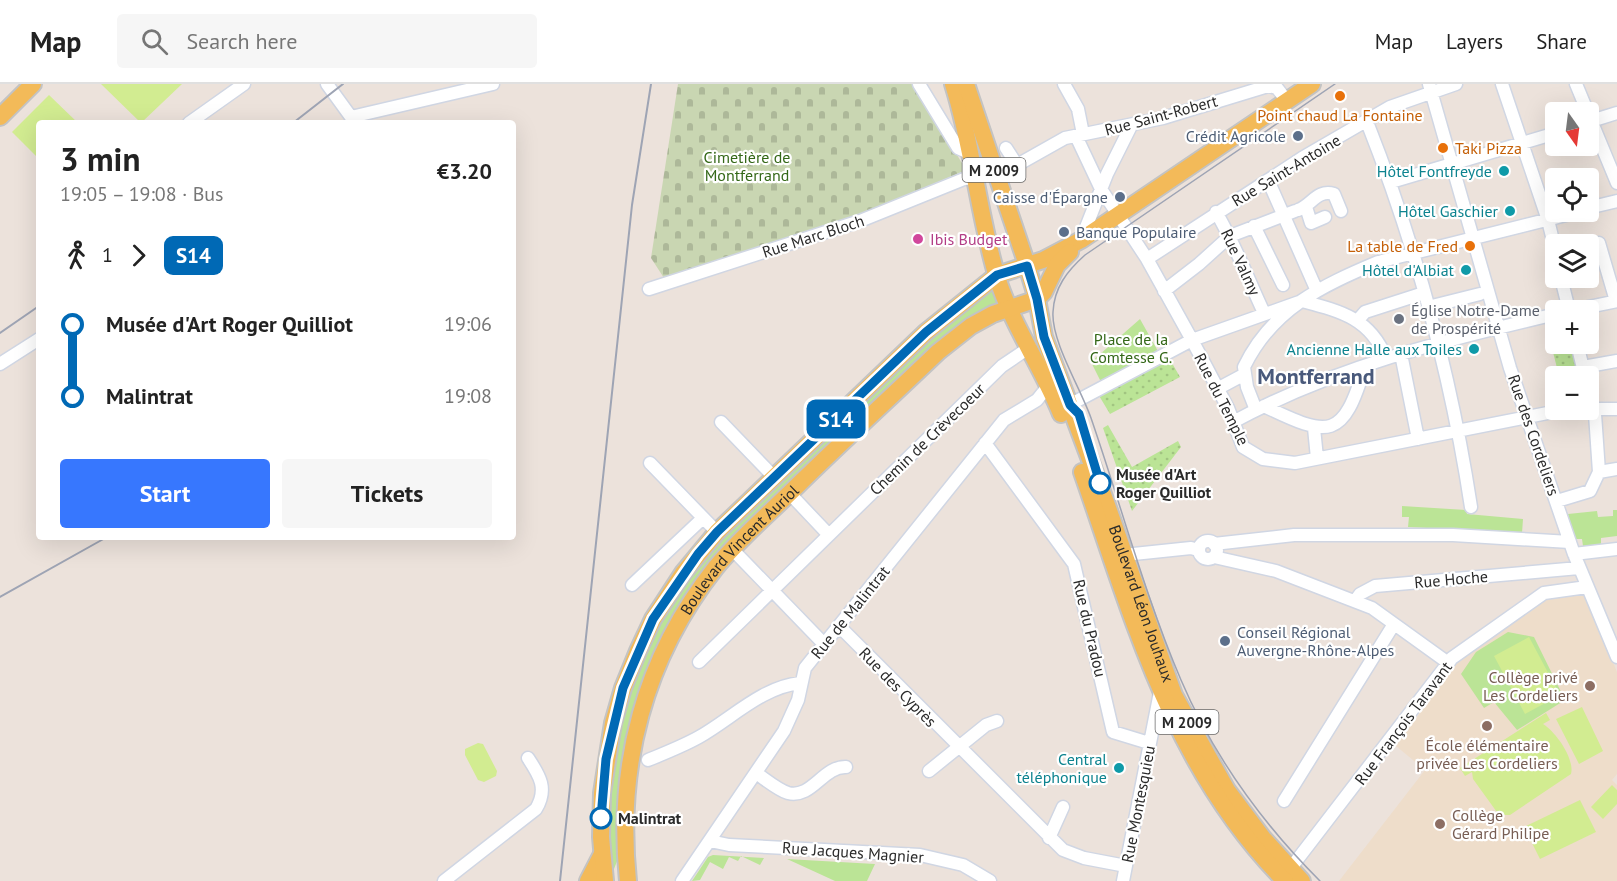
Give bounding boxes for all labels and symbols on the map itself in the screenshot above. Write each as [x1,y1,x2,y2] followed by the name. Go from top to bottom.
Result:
[1333,89,1347,103] marker: Point chaud La Fontaine
[1102,90,1220,140] street label: Rue Saint-Robert
[1545,102,1599,156] north arrow
[1257,105,1423,125] place label: Point chaud La Fontaine
[1186,126,1286,146] place label: Crédit Agricole
[1291,129,1305,143] marker: Crédit Agricole
[1228,130,1344,210] street label: Rue Saint-Antoine
[1455,138,1522,158] place label: Taki Pizza
[1436,141,1450,155] marker: Taki Pizza
[704,147,790,185] park label: Cimetière de Montferrand
[962,158,1026,182] road number: M 2009
[1377,161,1492,181] place label: Hôtel Fontfreyde
[1497,164,1511,178] marker: Hôtel Fontfreyde
[993,187,1108,207] place label: Caisse d'Épargne
[1113,190,1127,204] marker: Caisse d'Épargne
[1398,201,1499,221] place label: Hôtel Gaschier
[1503,204,1517,218] marker: Hôtel Gaschier
[759,210,867,262] street label: Rue Marc Bloch
[1076,222,1196,242] place label: Banque Populaire
[1057,225,1071,239] marker: Banque Populaire
[1217,225,1265,299] street label: Rue Valmy
[930,229,1008,249] place label: Ibis Budget
[911,232,925,246] marker: Ibis Budget
[1347,236,1458,256] place label: La table de Fred
[1463,239,1477,253] marker: La table de Fred
[1362,260,1455,280] place label: Hôtel d'Albiat
[1459,263,1473,277] marker: Hôtel d'Albiat
[1411,300,1540,338] place label: Église Notre-Dame de Prospérité
[1392,312,1406,326] marker: Église Notre-Dame de Prospérité
[1090,329,1172,367] park label: Place de la Comtesse G.
[1287,339,1462,359] place label: Ancienne Halle aux Toiles
[1467,342,1481,356] marker: Ancienne Halle aux Toiles
[1190,350,1254,448] street label: Rue du Temple
[1257,362,1375,390] district label: Montferrand
[1504,372,1564,498] street label: Rue des Cordeliers
[865,378,989,499] street label: Chemin de Crèvecoeur
[802,400,870,438] line badge: S14
[1116,464,1212,502] place label: Musée d'Art Roger Quilliot
[1089,472,1111,494] marker: Musée d'Art Roger Quilliot
[676,480,803,618] street label: Boulevard Vincent Auriol
[1105,522,1179,685] street label: Boulevard Léon Jouhaux
[806,561,894,663] street label: Rue de Malintrat
[1413,566,1489,592] street label: Rue Hoche
[1069,577,1111,679] street label: Rue du Pradou
[1237,622,1395,660] place label: Conseil Régional Auvergne-Rhône-Alpes
[1218,634,1232,648] marker: Conseil Régional Auvergne-Rhône-Alpes
[855,643,941,731] street label: Rue des Cyprès
[1350,657,1456,789] street label: Rue François Taravant
[1483,667,1578,705] place label: Collège privé Les Cordeliers
[1583,679,1597,693] marker: Collège privé Les Cordeliers
[1156,710,1218,734] road number: M 2009
[1480,719,1494,733] marker: École élémentaire privée Les Cordeliers
[1416,735,1558,773] place label: École élémentaire privée Les Cordeliers
[1117,744,1159,864] street label: Rue Montesquieu
[1016,749,1107,787] place label: Central téléphonique
[1112,761,1126,775] marker: Central téléphonique
[1452,805,1549,843] place label: Collège Gérard Philipe
[590,807,612,829] marker: Malintrat
[618,808,682,828] place label: Malintrat
[1433,817,1447,831] marker: Collège Gérard Philipe
[781,837,925,867] street label: Rue Jacques Magnier

